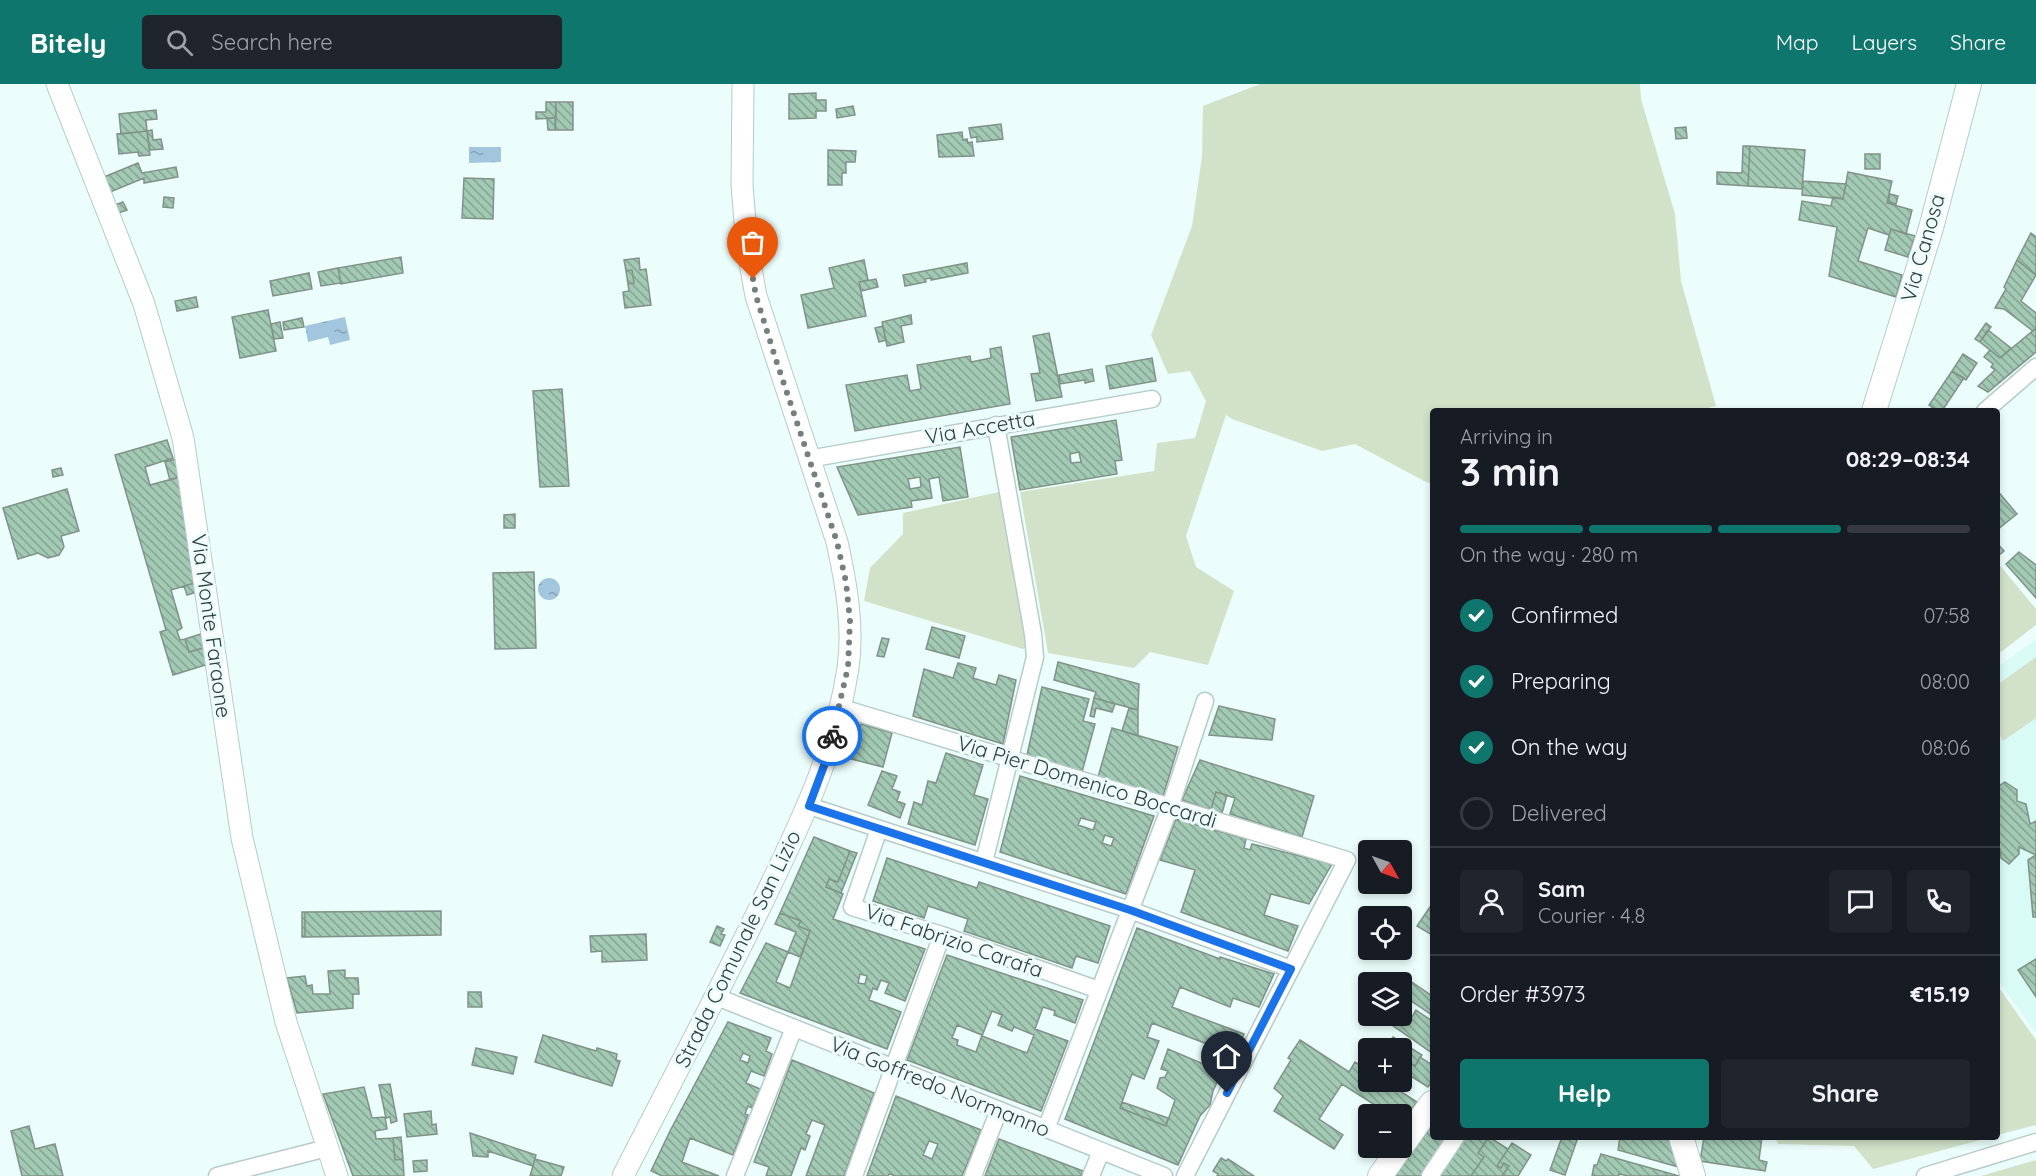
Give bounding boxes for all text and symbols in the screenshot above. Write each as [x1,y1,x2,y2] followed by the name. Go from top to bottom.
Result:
[142,15,562,69] search box
[30,25,106,60] text: Bitely
[163,26,196,59] icon: search
[211,28,333,56] text: Search here
[1776,29,1819,55] text: Map
[1852,29,1917,55] text: Layers
[1950,29,2006,55] text: Share
[1894,191,1950,305] street label: Via Canosa
[727,217,778,279] pin
[736,226,769,259] icon: bag
[923,405,1037,449] street label: Via Accetta
[1460,424,1553,449] text: Arriving in
[1846,445,1970,473] text: 08:29–08:34
[1460,447,1560,496] text: 3 min
[186,532,238,719] street label: Via Monte Faraone
[1460,542,1638,567] text: On the way · 280 m
[1460,599,1493,632] icon: check
[1511,601,1618,629] text: Confirmed
[1924,603,1970,628] text: 07:58
[1460,665,1493,698] icon: check
[1511,667,1611,695] text: Preparing
[1920,669,1970,694] text: 08:00
[802,706,862,766] courier
[816,720,849,753] icon: bike
[954,729,1220,833] street label: Via Pier Domenico Boccardi
[1460,731,1493,764] icon: check
[1511,733,1627,761] text: On the way
[1921,735,1970,760] text: 08:06
[1511,799,1607,827] text: Delivered
[668,826,806,1071] street label: Strada Comunale San Lizio
[1358,840,1412,894] north arrow
[1358,840,1412,1158] map controls
[1460,870,1523,933] button: person
[1829,870,1892,933] button: chat
[1907,870,1970,933] button: phone
[1538,875,1585,903] text: Sam
[862,897,1047,983] street label: Via Fabrizio Carafa
[1538,903,1645,928] text: Courier · 4.8
[1358,906,1412,960] button: locate
[1358,972,1412,1026] button: layers
[1460,980,1585,1008] text: Order #3973
[1910,980,1970,1008] text: €15.19
[827,1030,1054,1142] street label: Via Goffredo Normanno
[1201,1031,1252,1093] pin
[1358,1038,1412,1092] button: +
[1210,1040,1243,1073] icon: home
[1460,1059,1709,1128] button: Help
[1721,1059,1970,1128] button: Share
[1358,1104,1412,1158] button: −

